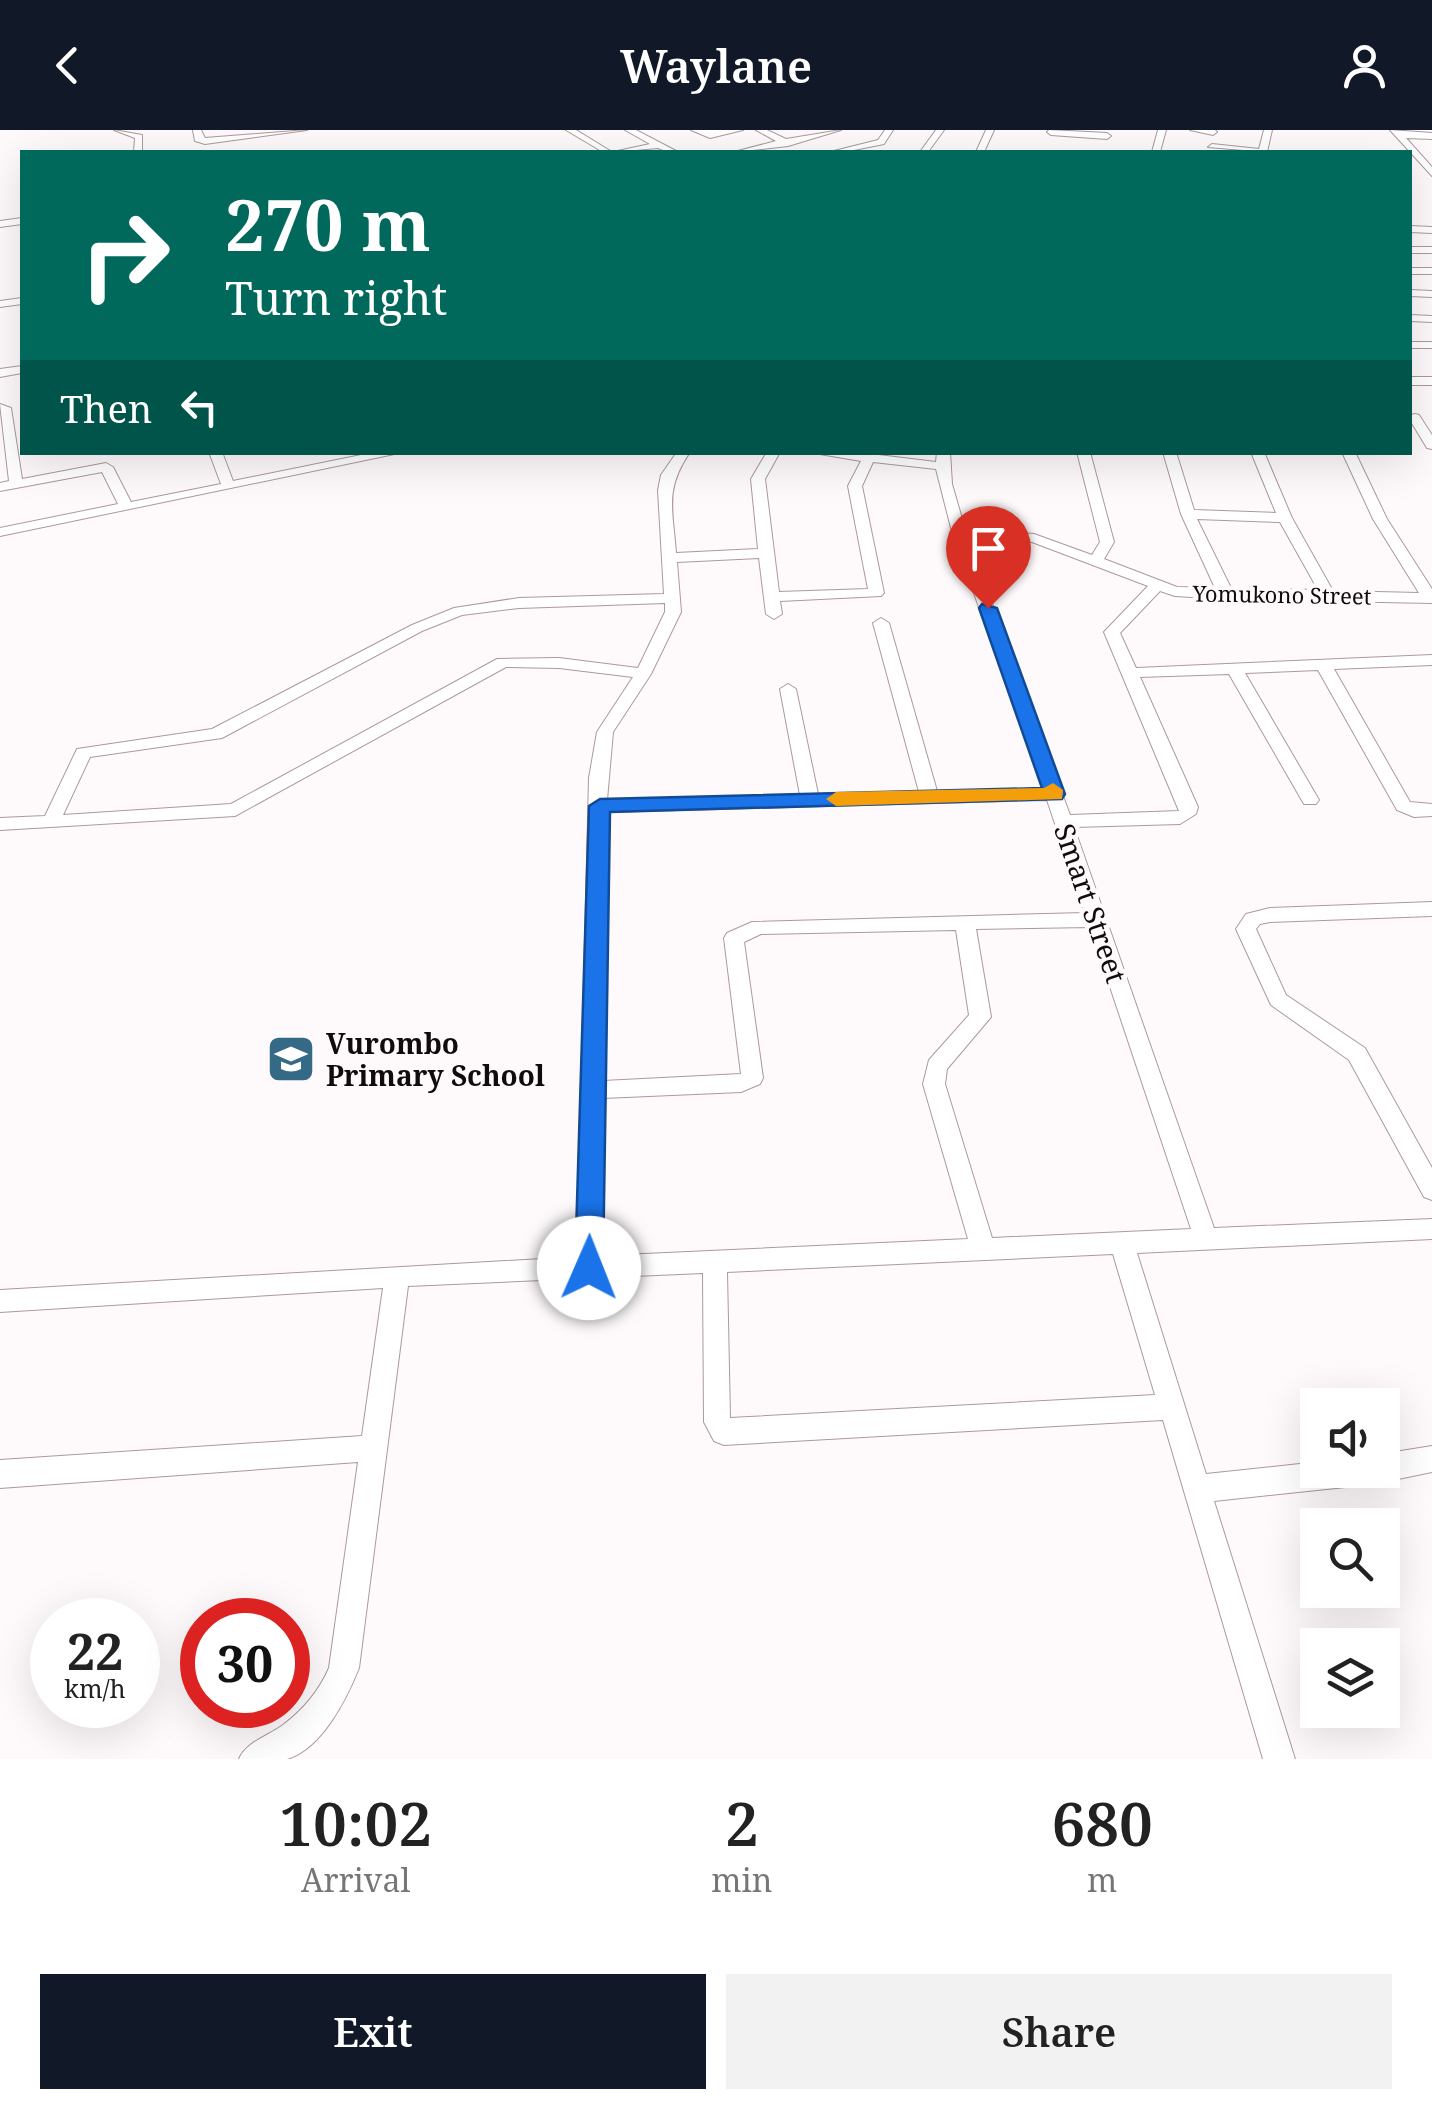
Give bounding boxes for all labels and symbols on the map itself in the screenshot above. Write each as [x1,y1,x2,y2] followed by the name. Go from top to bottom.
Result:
[946,506,1031,609] pin
[1191,577,1372,611] street label: Yomukono Street
[1046,818,1136,988] street label: Smart Street
[326,1024,545,1094] place label: Vurombo Primary School
[265,1033,317,1085] school or university icon: Vurombo Primary School
[537,1216,641,1320] position arrow
[180,1598,310,1728] speed limit sign: 30

